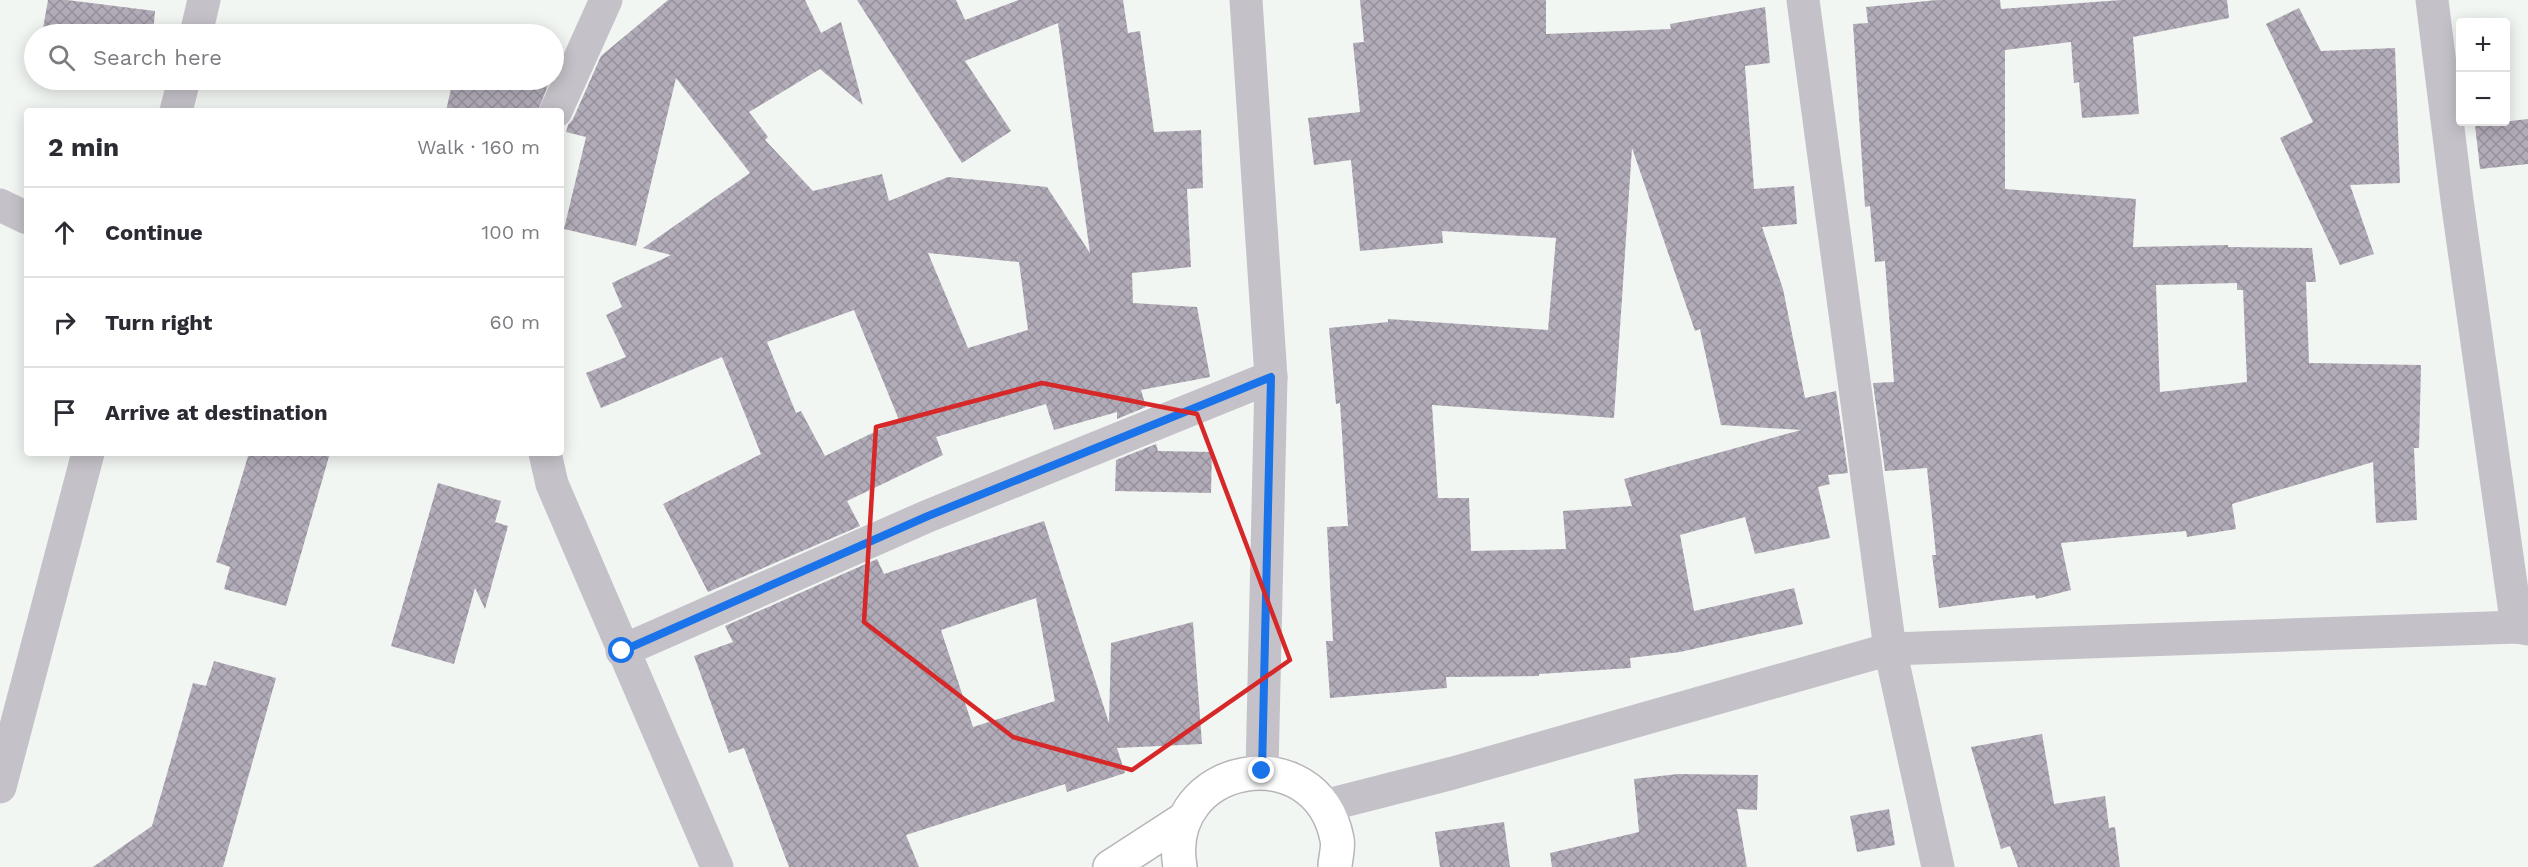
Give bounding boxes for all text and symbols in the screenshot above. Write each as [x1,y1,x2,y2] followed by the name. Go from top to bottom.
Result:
[2456,18,2510,126] map controls
[2456,18,2510,72] button: +
[24,24,564,90] search box
[45,41,78,74] icon: search
[93,45,222,70] text: Search here
[2456,72,2510,126] button: −
[48,132,119,162] text: 2 min
[417,135,540,159] text: Walk · 160 m
[48,216,81,249] icon: ahead
[105,220,203,245] text: Continue
[481,220,540,244] text: 100 m
[48,306,81,339] icon: right
[105,310,212,335] text: Turn right
[490,310,540,334] text: 60 m
[48,396,81,429] icon: arrive
[105,400,328,425] text: Arrive at destination
[608,637,634,663] route start
[1248,757,1274,783] route end

